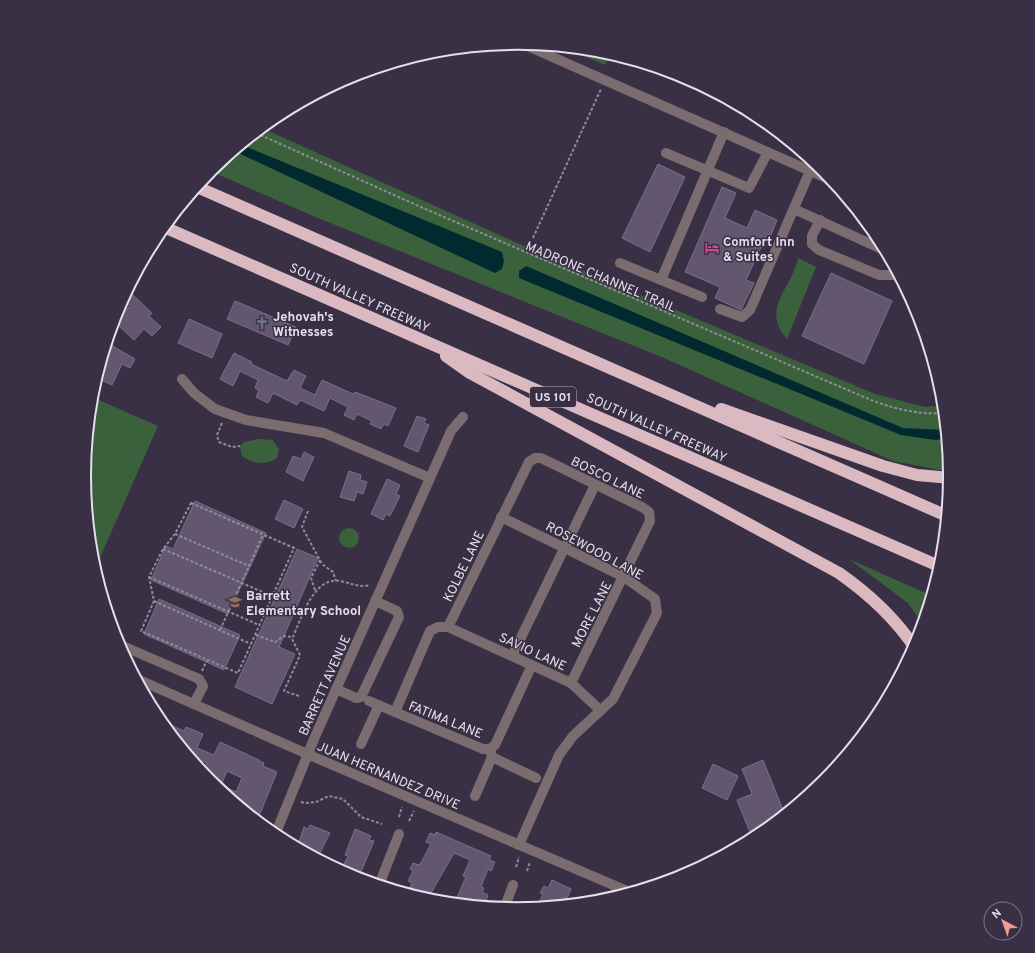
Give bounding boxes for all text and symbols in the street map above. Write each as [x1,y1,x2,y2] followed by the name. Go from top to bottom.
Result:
[723,235,795,266] place label: Comfort Inn & Suites
[522,239,678,317] street label: MADRONE CHANNEL TRAIL
[704,240,720,256] hotel icon: Comfort Inn & Suites
[287,261,432,337] street label: SOUTH VALLEY FREEWAY
[273,310,334,341] place label: Jehovah's Witnesses
[254,315,270,331] church icon: Jehovah's Witnesses
[530,387,576,407] road number: US 101
[584,391,729,467] street label: SOUTH VALLEY FREEWAY
[568,454,646,503] street label: BOSCO LANE
[542,519,646,584] street label: ROSEWOOD LANE
[441,529,489,605] street label: KOLBE LANE
[569,579,616,651] street label: MORE LANE
[246,589,361,620] place label: Barrett Elementary School
[227,594,243,610] school or university icon: Barrett Elementary School
[496,630,568,675] street label: SAVIO LANE
[296,633,355,739] street label: BARRETT AVENUE
[406,699,485,743] street label: FATIMA LANE
[314,739,462,814] street label: JUAN HERNANDEZ DRIVE
[983,901,1023,941] north arrow
[990,906,1005,922] text: N

